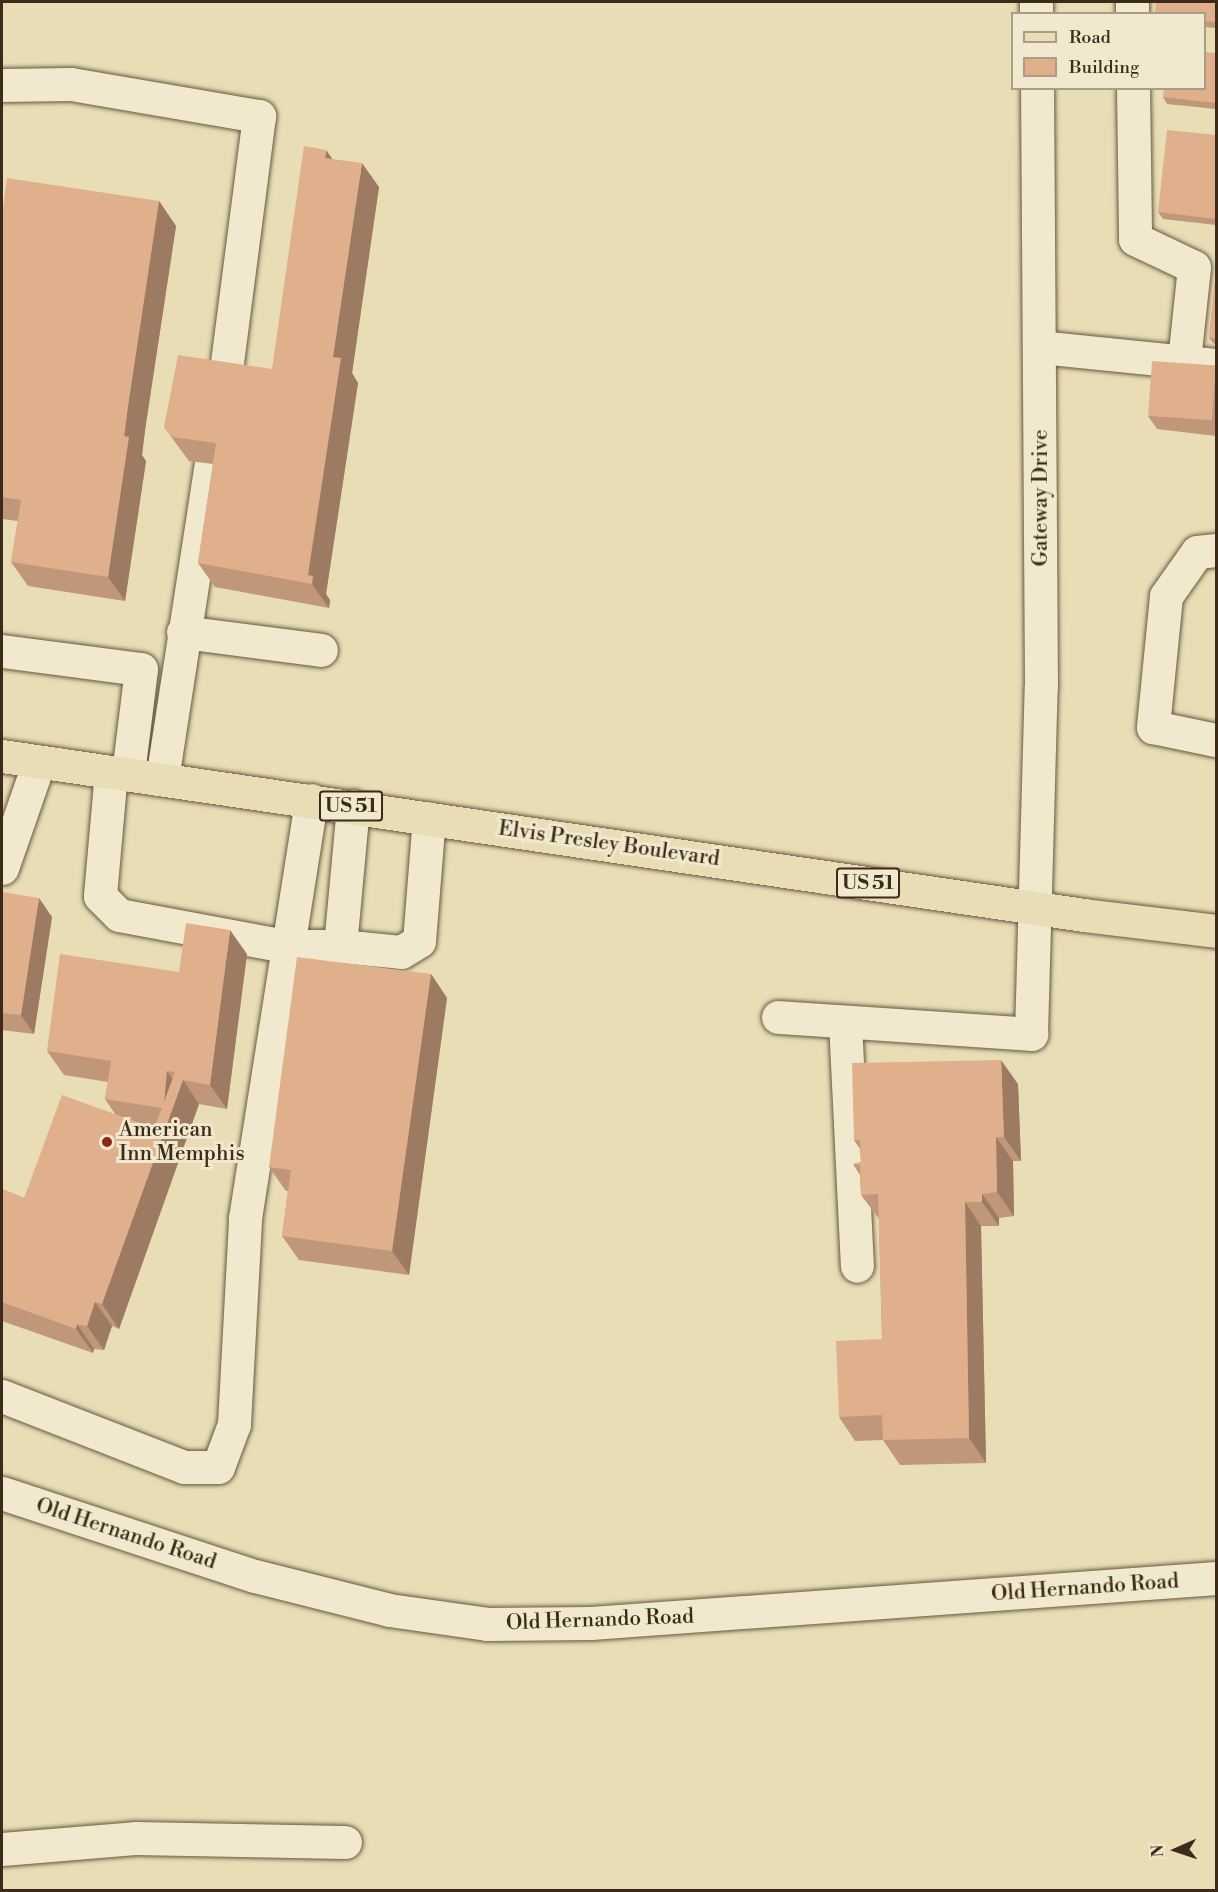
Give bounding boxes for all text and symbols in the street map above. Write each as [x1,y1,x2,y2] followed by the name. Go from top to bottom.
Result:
[1011,12,1206,90] legend
[1069,26,1111,49] text: Road
[1069,56,1139,79] text: Building
[1028,429,1054,567] street label: Gateway Drive
[318,789,384,823] road number: US 51
[497,816,721,872] street label: Elvis Presley Boulevard
[835,866,901,900] road number: US 51
[119,1117,245,1167] place label: American Inn Memphis
[100,1135,114,1149] marker: American Inn Memphis
[33,1493,219,1575] street label: Old Hernando Road
[990,1569,1180,1607] street label: Old Hernando Road
[506,1604,694,1636] street label: Old Hernando Road
[1146,1820,1206,1880] north arrow
[1148,1844,1168,1858] text: N

